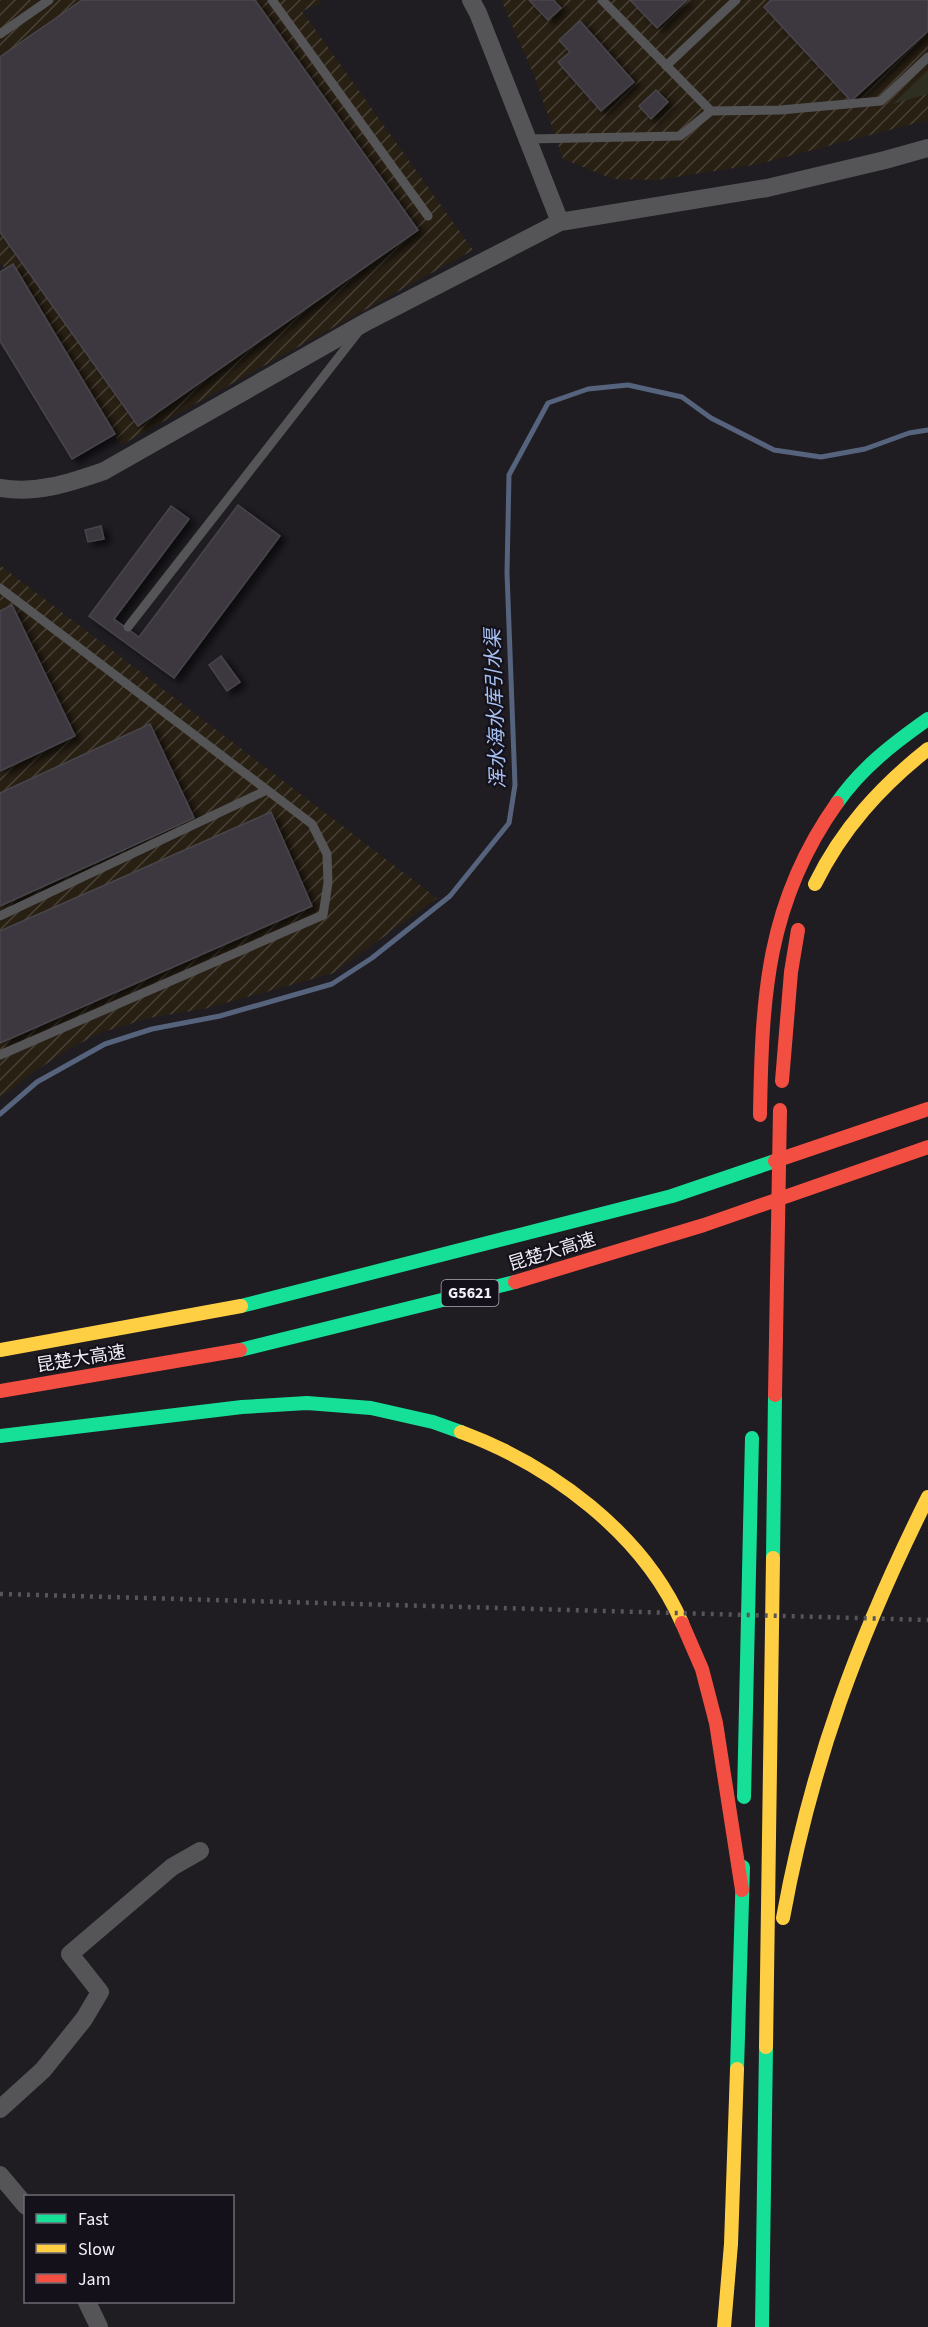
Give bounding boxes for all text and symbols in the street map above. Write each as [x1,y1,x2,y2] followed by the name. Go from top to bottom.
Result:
[479,626,513,789] water label: 浑水海水库引水渠
[505,1227,599,1277] street label: 昆楚大高速
[442,1280,498,1306] road number: G5621
[35,1340,127,1378] street label: 昆楚大高速
[24,2195,234,2303] legend
[78,2207,109,2232] text: Fast
[78,2237,115,2262] text: Slow
[78,2267,111,2292] text: Jam

